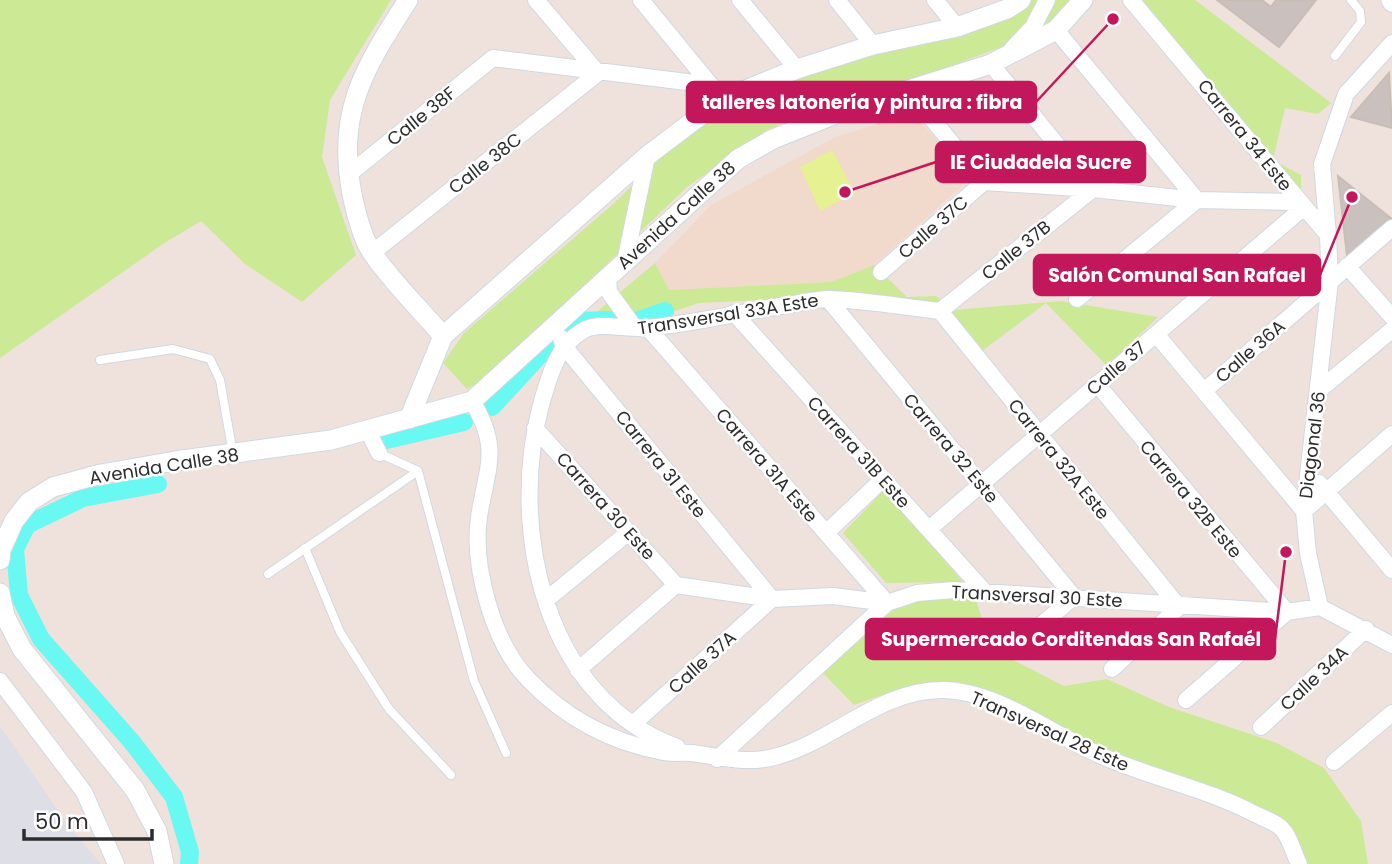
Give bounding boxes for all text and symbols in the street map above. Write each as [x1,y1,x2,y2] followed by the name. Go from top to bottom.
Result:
[1192,74,1298,196] street label: Carrera 34 Este
[381,81,461,151] street label: Calle 38F
[687,82,1036,122] callout: talleres latonería y pintura : fibra
[702,89,1022,116] text: talleres latonería y pintura : fibra
[443,126,527,200] street label: Calle 38C
[936,142,1145,182] callout: IE Ciudadela Sucre
[950,149,1132,176] text: IE Ciudadela Sucre
[611,155,741,275] street label: Avenida Calle 38
[893,190,973,264] street label: Calle 37C
[976,214,1056,286] street label: Calle 37B
[1034,255,1320,295] callout: Salón Comunal San Rafael
[1048,262,1306,289] text: Salón Comunal San Rafael
[636,287,820,341] street label: Transversal 33A Este
[1210,314,1290,388] street label: Calle 36A
[1081,335,1151,401] street label: Calle 37
[898,388,1004,508] street label: Carrera 32 Este
[1293,390,1331,500] street label: Diagonal 36
[802,391,916,513] street label: Carrera 31B Este
[1003,393,1115,525] street label: Carrera 32A Este
[710,402,824,528] street label: Carrera 31A Este
[610,405,712,523] street label: Carrera 31 Este
[1134,434,1248,564] street label: Carrera 32B Este
[87,442,241,490] street label: Avenida Calle 38
[551,447,661,565] street label: Carrera 30 Este
[951,579,1123,613] street label: Transversal 30 Este
[866,619,1275,659] callout: Supermercado Corditendas San Rafaél
[663,625,741,699] street label: Calle 37A
[881,626,1261,653] text: Supermercado Corditendas San Rafaél
[1274,640,1354,716] street label: Calle 34A
[967,685,1133,777] street label: Transversal 28 Este
[24,798,152,842] scale bar
[35,807,89,836] text: 50 m

